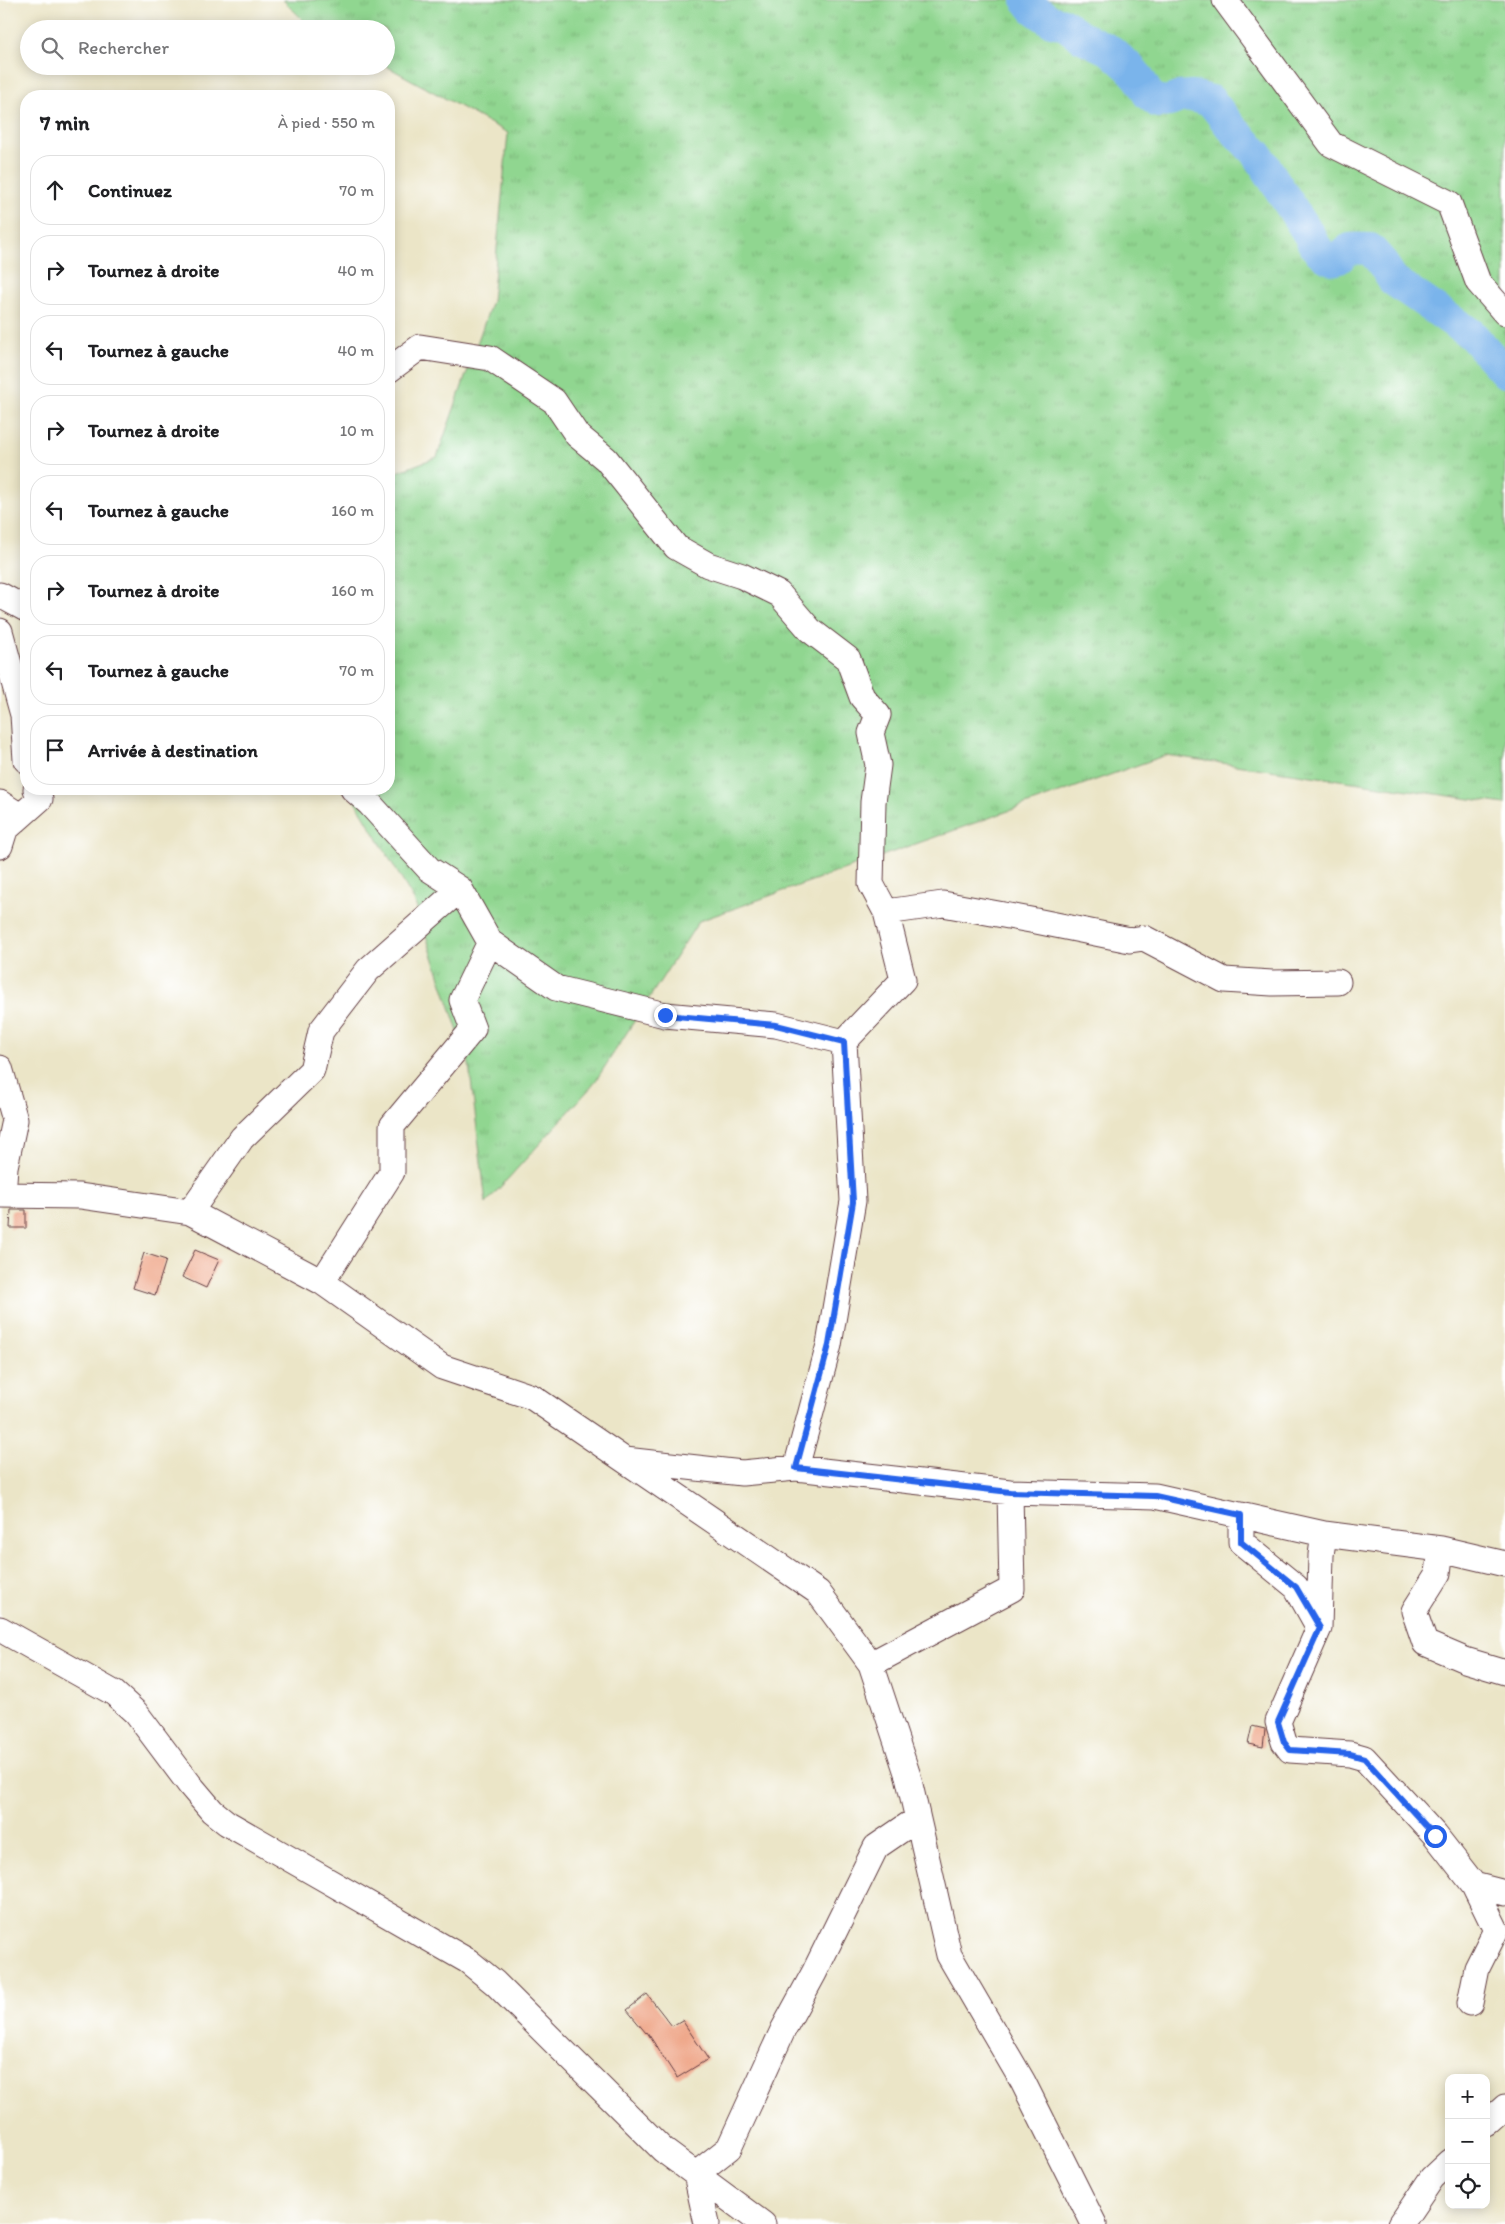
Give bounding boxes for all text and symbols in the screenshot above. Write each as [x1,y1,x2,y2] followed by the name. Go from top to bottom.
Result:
[20,20,395,75] search box
[38,34,66,62] icon: search
[78,36,169,59] text: Rechercher
[40,110,89,135] text: 7 min
[278,113,375,132] text: À pied · 550 m
[41,176,69,204] icon: ahead
[88,179,172,202] text: Continuez
[339,181,374,200] text: 70 m
[41,256,69,284] icon: right
[88,259,220,282] text: Tournez à droite
[337,261,374,280] text: 40 m
[41,336,69,364] icon: left
[88,339,229,362] text: Tournez à gauche
[337,341,374,360] text: 40 m
[41,416,69,444] icon: right
[88,419,220,442] text: Tournez à droite
[340,421,374,440] text: 10 m
[41,496,69,524] icon: left
[88,499,229,522] text: Tournez à gauche
[331,501,374,520] text: 160 m
[41,576,69,604] icon: right
[88,579,220,602] text: Tournez à droite
[331,581,374,600] text: 160 m
[41,656,69,684] icon: left
[88,659,229,682] text: Tournez à gauche
[339,661,374,680] text: 70 m
[41,736,69,764] icon: arrive
[88,739,258,762] text: Arrivée à destination
[654,1004,677,1027] route end
[1424,1825,1447,1848] route start
[1445,2074,1490,2209] map controls
[1445,2074,1490,2119] button: +
[1445,2119,1490,2164] button: −
[1445,2164,1490,2209] button: locate

